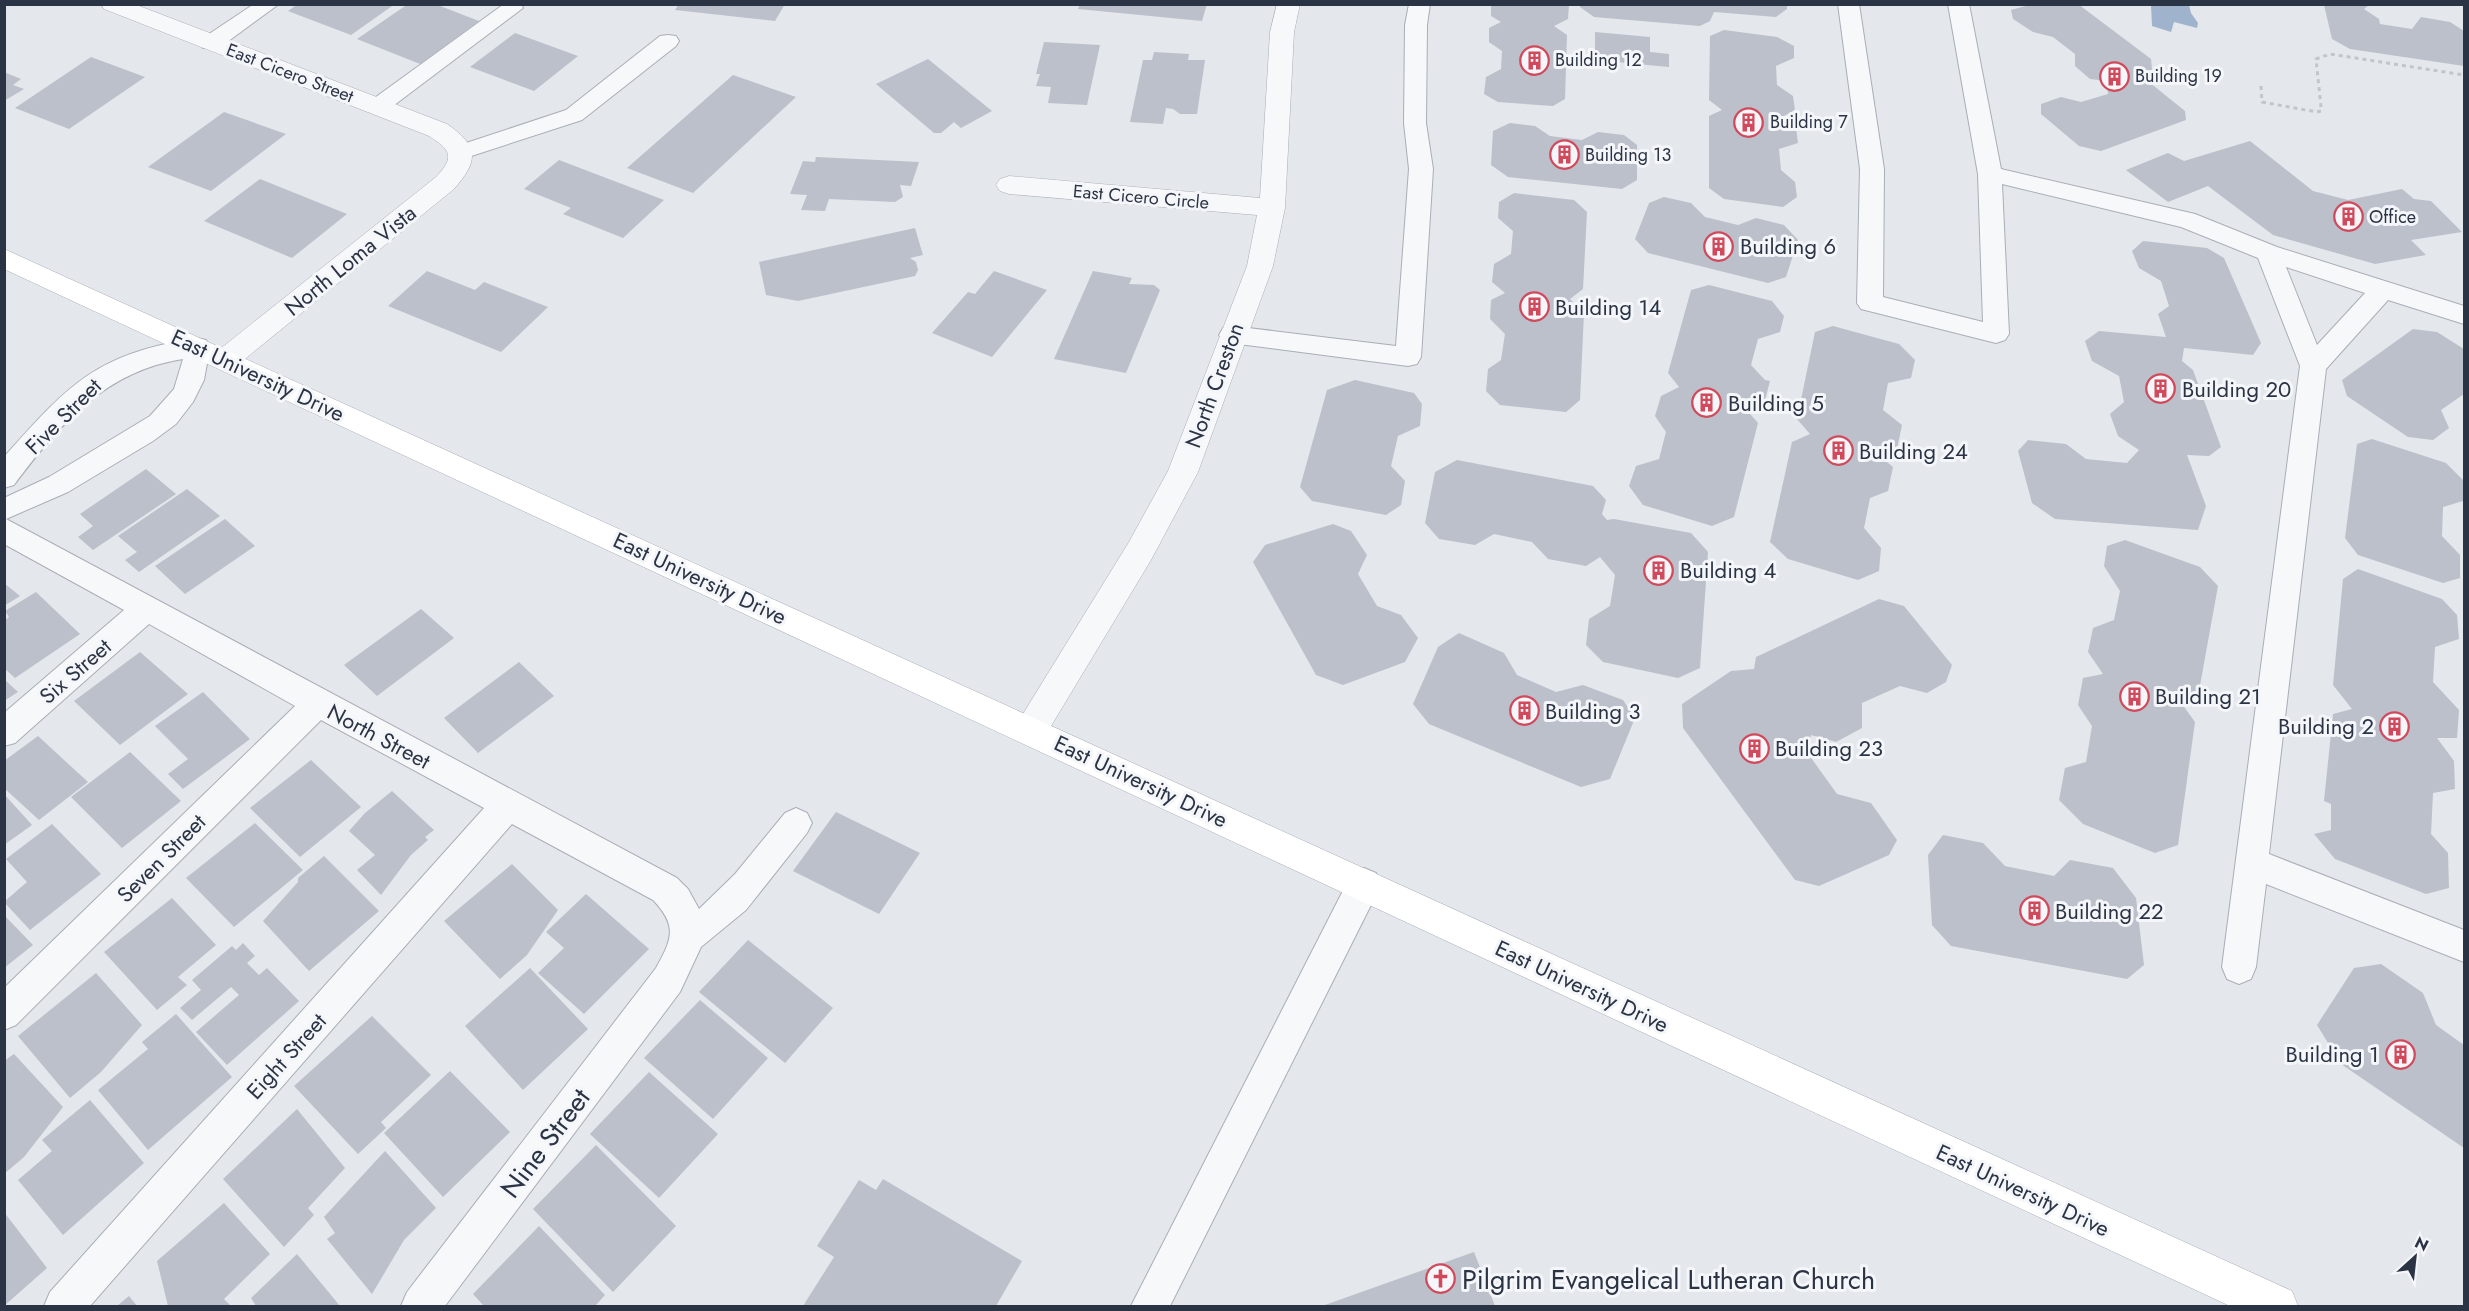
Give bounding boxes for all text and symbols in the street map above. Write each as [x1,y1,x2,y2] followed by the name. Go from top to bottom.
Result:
[223,37,358,109] street label: East Cicero Street
[1518,44,1550,76] building icon: Building 12
[1555,47,1642,73] place label: Building 12
[2098,60,2130,92] building icon: Building 19
[2135,63,2222,89] place label: Building 19
[1733,106,1765,138] building icon: Building 7
[1770,109,1848,135] place label: Building 7
[1548,139,1580,171] building icon: Building 13
[1585,142,1671,168] place label: Building 13
[1072,178,1210,216] street label: East Cicero Circle
[277,197,423,323] street label: North Loma Vista
[2332,201,2364,233] building icon: Office
[2369,204,2416,230] place label: Office
[1703,230,1735,262] building icon: Building 6
[1740,230,1836,262] place label: Building 6
[1518,291,1550,323] building icon: Building 14
[1555,291,1661,323] place label: Building 14
[1176,318,1252,452] street label: North Creston
[166,321,350,429] street label: East University Drive
[18,370,109,461] street label: Five Street
[2145,373,2177,405] building icon: Building 20
[2182,373,2291,405] place label: Building 20
[1691,387,1723,419] building icon: Building 5
[1728,387,1824,419] place label: Building 5
[1822,435,1854,467] building icon: Building 24
[1859,435,1968,467] place label: Building 24
[608,524,792,632] street label: East University Drive
[1643,554,1675,586] building icon: Building 4
[1680,554,1777,586] place label: Building 4
[32,630,119,711] street label: Six Street
[2118,680,2150,712] building icon: Building 21
[2155,680,2261,712] place label: Building 21
[322,695,437,777] street label: North Street
[1508,695,1540,727] building icon: Building 3
[1545,695,1641,727] place label: Building 3
[2278,710,2374,742] place label: Building 2
[2379,710,2411,742] building icon: Building 2
[1049,727,1233,835] street label: East University Drive
[1738,732,1770,764] building icon: Building 23
[1775,732,1883,764] place label: Building 23
[109,806,213,910] street label: Seven Street
[2018,895,2050,927] building icon: Building 22
[2055,895,2164,927] place label: Building 22
[1490,932,1674,1040] street label: East University Drive
[239,1005,334,1106] street label: Eight Street
[2286,1038,2379,1070] place label: Building 1
[2384,1038,2416,1070] building icon: Building 1
[491,1080,600,1206] street label: Nine Street
[1931,1136,2115,1244] street label: East University Drive
[2385,1227,2445,1287] north arrow
[2411,1231,2432,1257] text: N
[1462,1260,1875,1299] place label: Pilgrim Evangelical Lutheran Church
[1425,1263,1457,1295] church icon: Pilgrim Evangelical Lutheran Church

